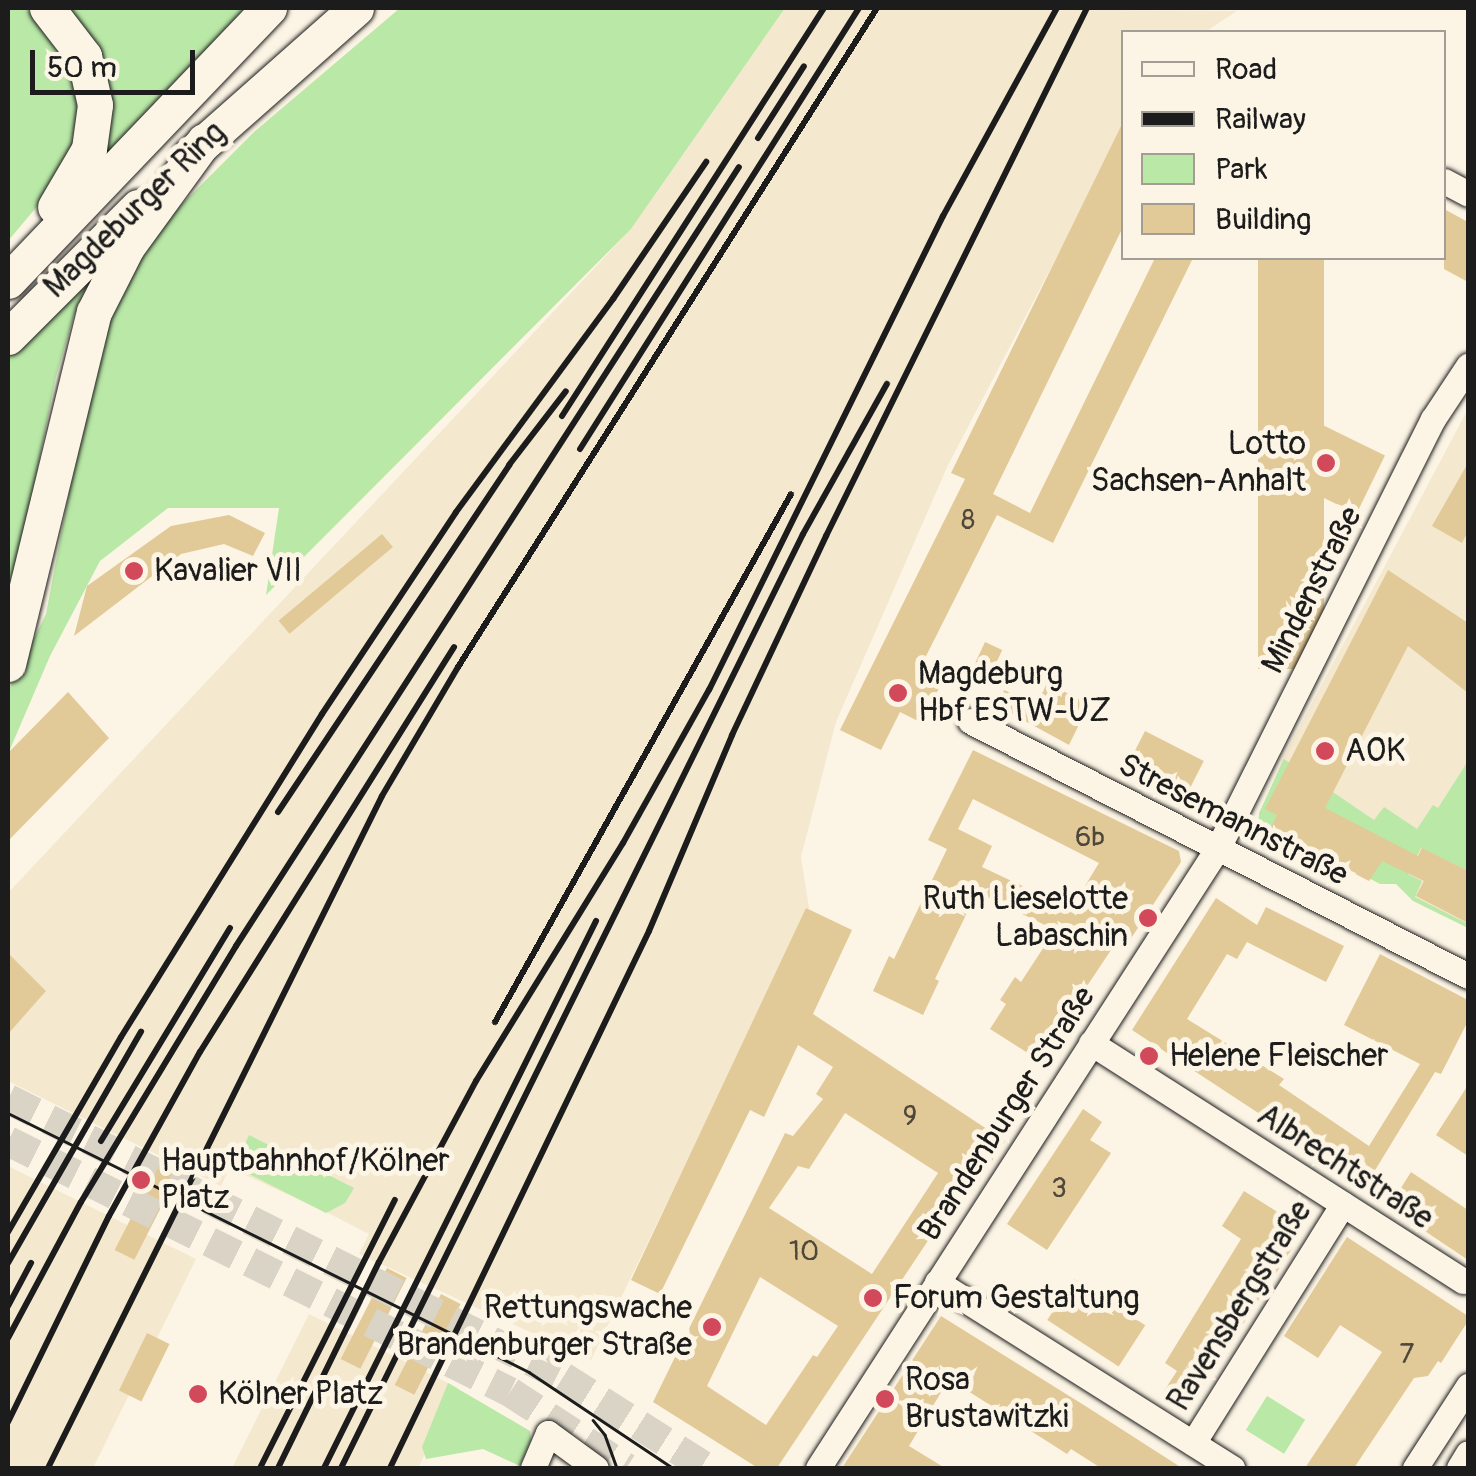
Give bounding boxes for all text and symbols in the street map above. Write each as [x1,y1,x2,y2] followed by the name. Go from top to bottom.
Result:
[35,30,200,92] scale bar
[1121,30,1446,260] legend
[47,49,117,86] text: 50 m
[1215,51,1277,88] text: Road
[1215,101,1306,138] text: Railway
[36,114,234,306] street label: Magdeburger Ring
[1215,151,1268,188] text: Park
[1215,201,1311,238] text: Building
[1091,426,1306,501] place label: Lotto Sachsen-Anhalt
[1315,452,1337,474] marker: Lotto Sachsen-Anhalt
[1254,500,1370,680] street label: Mindenstraße
[961,504,975,538] house number: 8
[154,552,302,590] place label: Kavalier VII
[123,560,145,582] marker: Kavalier VII
[918,656,1111,731] place label: Magdeburg Hbf ESTW-UZ
[887,682,909,704] marker: Magdeburg Hbf ESTW-UZ
[1345,732,1405,770] place label: AOK
[1314,740,1336,762] marker: AOK
[1112,746,1354,894] street label: Stresemannstraße
[1075,821,1105,855] house number: 6b
[923,881,1128,956] place label: Ruth Lieselotte Labaschin
[1137,907,1159,929] marker: Ruth Lieselotte Labaschin
[910,980,1104,1248] street label: Brandenburger Straße
[1169,1037,1388,1075] place label: Helene Fleischer
[1138,1045,1160,1067] marker: Helene Fleischer
[1250,1096,1440,1238] street label: Albrechtstraße
[903,1100,917,1134] house number: 9
[161,1143,450,1218] place label: Hauptbahnhof/Kölner Platz
[130,1169,152,1191] marker: Hauptbahnhof/Kölner Platz
[1051,1172,1067,1206] house number: 3
[1160,1194,1320,1418] street label: Ravensbergstraße
[789,1235,819,1269] house number: 10
[893,1279,1140,1317] place label: Forum Gestaltung
[862,1287,884,1309] marker: Forum Gestaltung
[397,1290,692,1365] place label: Rettungswache Brandenburger Straße
[701,1316,723,1338] marker: Rettungswache Brandenburger Straße
[1400,1338,1414,1372] house number: 7
[905,1362,1069,1437] place label: Rosa Brustawitzki
[218,1375,383,1413] place label: Kölner Platz
[187,1383,209,1405] marker: Kölner Platz
[874,1388,896,1410] marker: Rosa Brustawitzki

